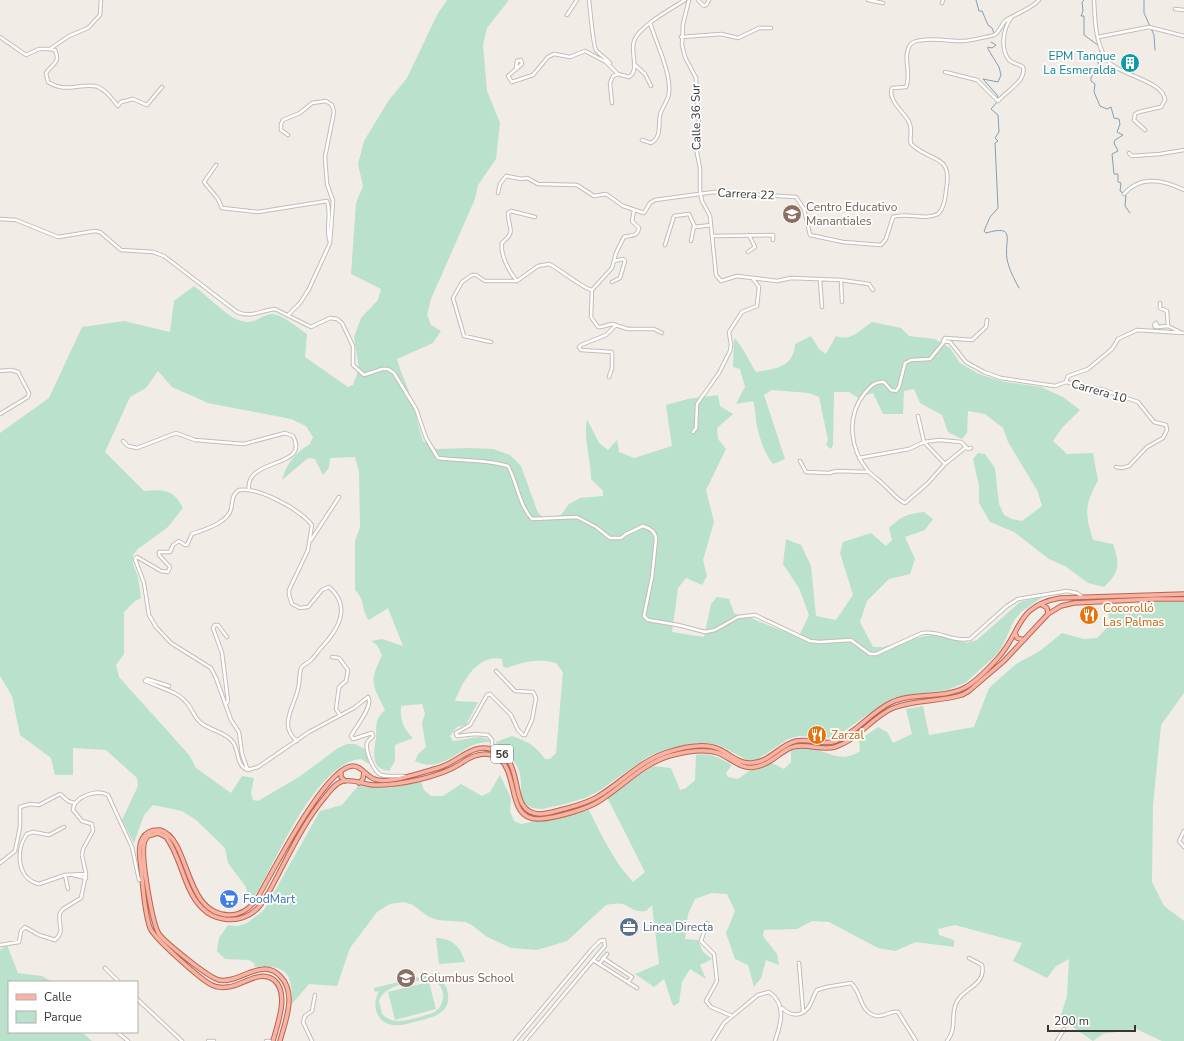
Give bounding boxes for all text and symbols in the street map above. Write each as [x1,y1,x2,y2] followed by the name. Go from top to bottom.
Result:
[1043,48,1116,78] place label: EPM Tanque La Esmeralda
[1119,52,1141,74] building icon: EPM Tanque La Esmeralda
[687,83,705,150] street label: Calle 36 Sur
[717,185,775,203] street label: Carrera 22
[806,199,898,229] place label: Centro Educativo Manantiales
[781,203,803,225] school or university icon: Centro Educativo Manantiales
[1069,375,1129,407] street label: Carrera 10
[1103,600,1165,630] place label: Cocorolló Las Palmas
[1078,604,1100,626] restaurant icon: Cocorolló Las Palmas
[806,724,828,746] restaurant icon: Zarzal
[831,727,864,743] place label: Zarzal
[491,745,513,763] road number: 56
[218,888,240,910] supermarket icon: FoodMart
[243,891,296,907] place label: FoodMart
[618,916,640,938] office icon: Linea Directa
[643,919,713,935] place label: Linea Directa
[395,967,417,989] school or university icon: Columbus School
[420,970,515,986] place label: Columbus School
[8,981,138,1033] legend
[44,989,72,1005] text: Calle
[1048,1007,1135,1033] scale bar
[44,1009,82,1025] text: Parque
[1054,1013,1089,1029] text: 200 m

